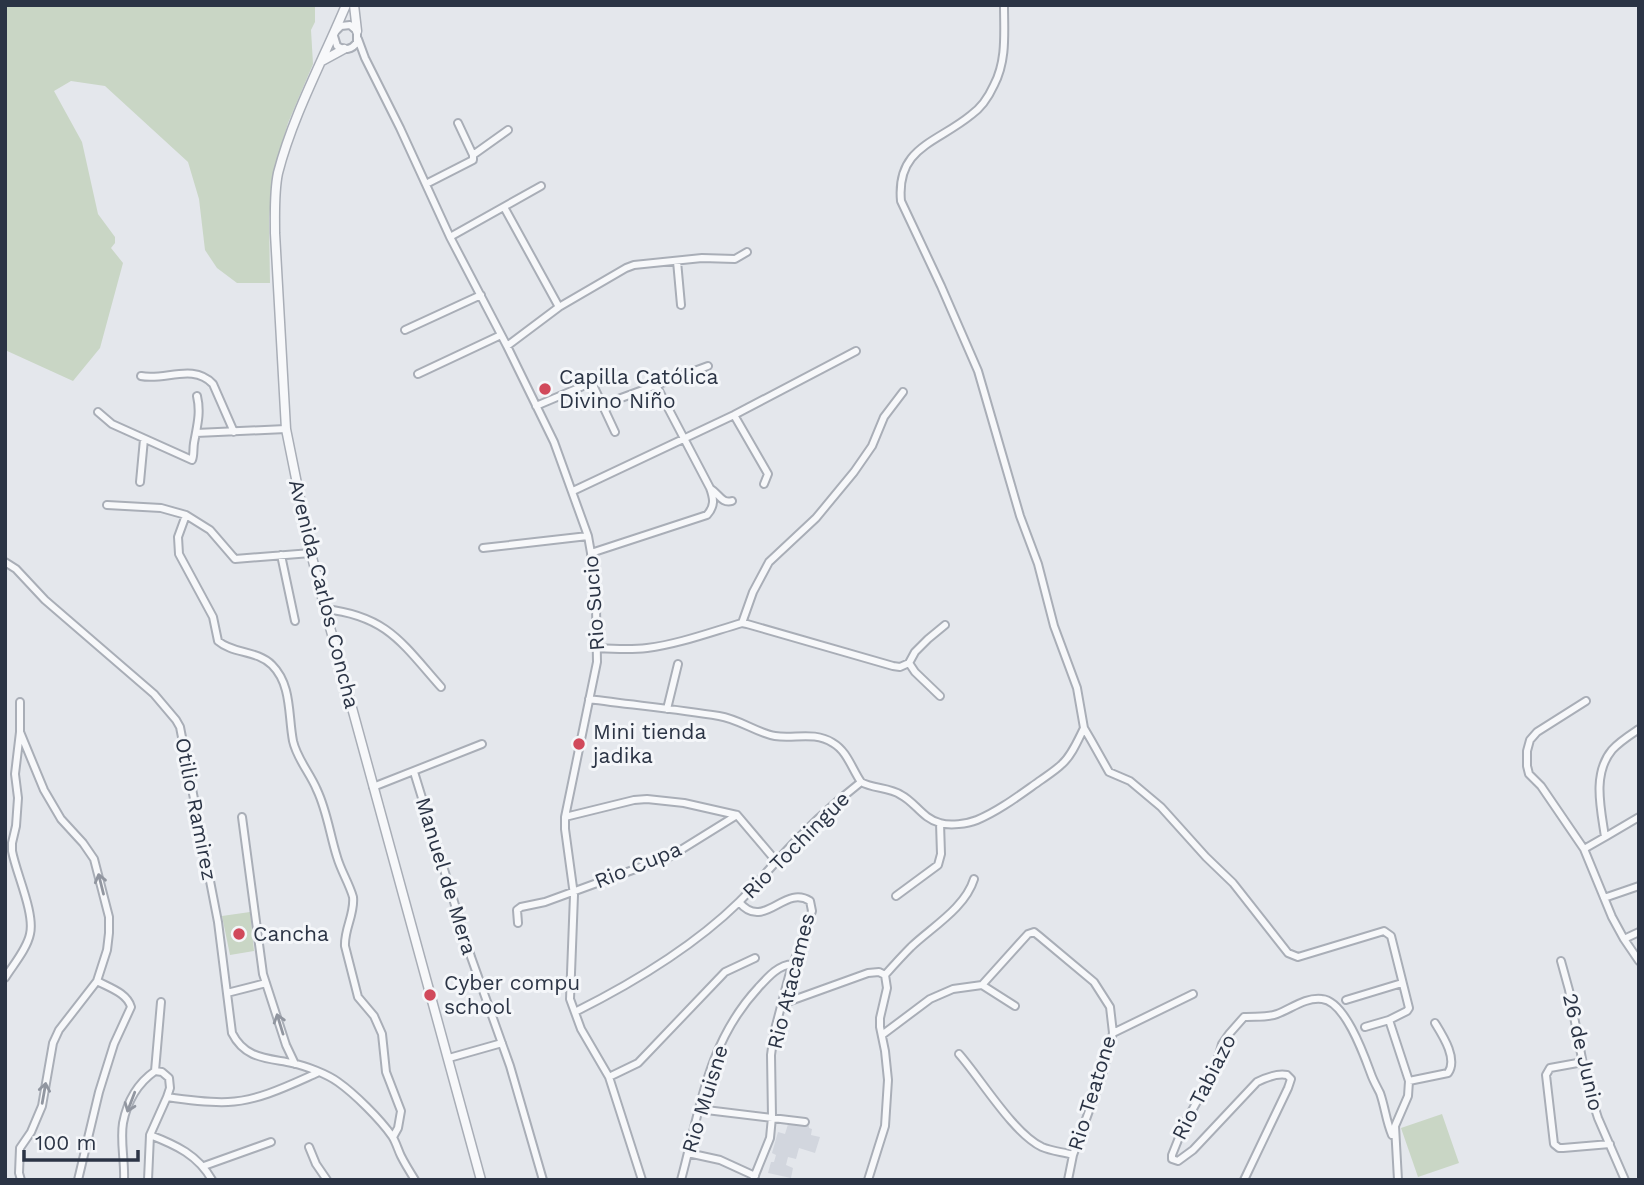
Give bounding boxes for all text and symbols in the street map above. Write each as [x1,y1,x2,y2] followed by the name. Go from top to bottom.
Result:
[559,364,719,413] place label: Capilla Católica Divino Niño
[537,381,553,397] marker: Capilla Católica Divino Niño
[284,477,365,711] street label: Avenida Carlos Concha
[578,555,609,652] street label: Rio Sucio
[591,719,707,768] place label: Mini tienda jadika
[170,735,223,882] street label: Otilio Ramirez
[571,736,587,752] marker: Mini tienda jadika
[737,786,854,903] street label: Rio Tochingue
[411,794,482,958] street label: Manuel de Mera
[591,836,685,893] street label: Rio Cupa
[94,873,107,896] one-way arrow
[762,910,819,1051] street label: Rio Atacames
[253,921,329,946] place label: Cancha
[231,926,247,942] marker: Cancha
[444,970,580,1019] place label: Cyber compu school
[422,987,438,1003] marker: Cyber compu school
[1558,991,1609,1113] street label: 26 de Junio
[273,1013,286,1035] one-way arrow
[1166,1030,1241,1144] street label: Rio Tabiazo
[1062,1032,1121,1153] street label: Rio Teatone
[676,1042,733,1156] street label: Rio Muisne
[38,1082,51,1105] one-way arrow
[123,1091,136,1112] one-way arrow
[24,1118,138,1162] scale bar
[35,1130,97,1155] text: 100 m

